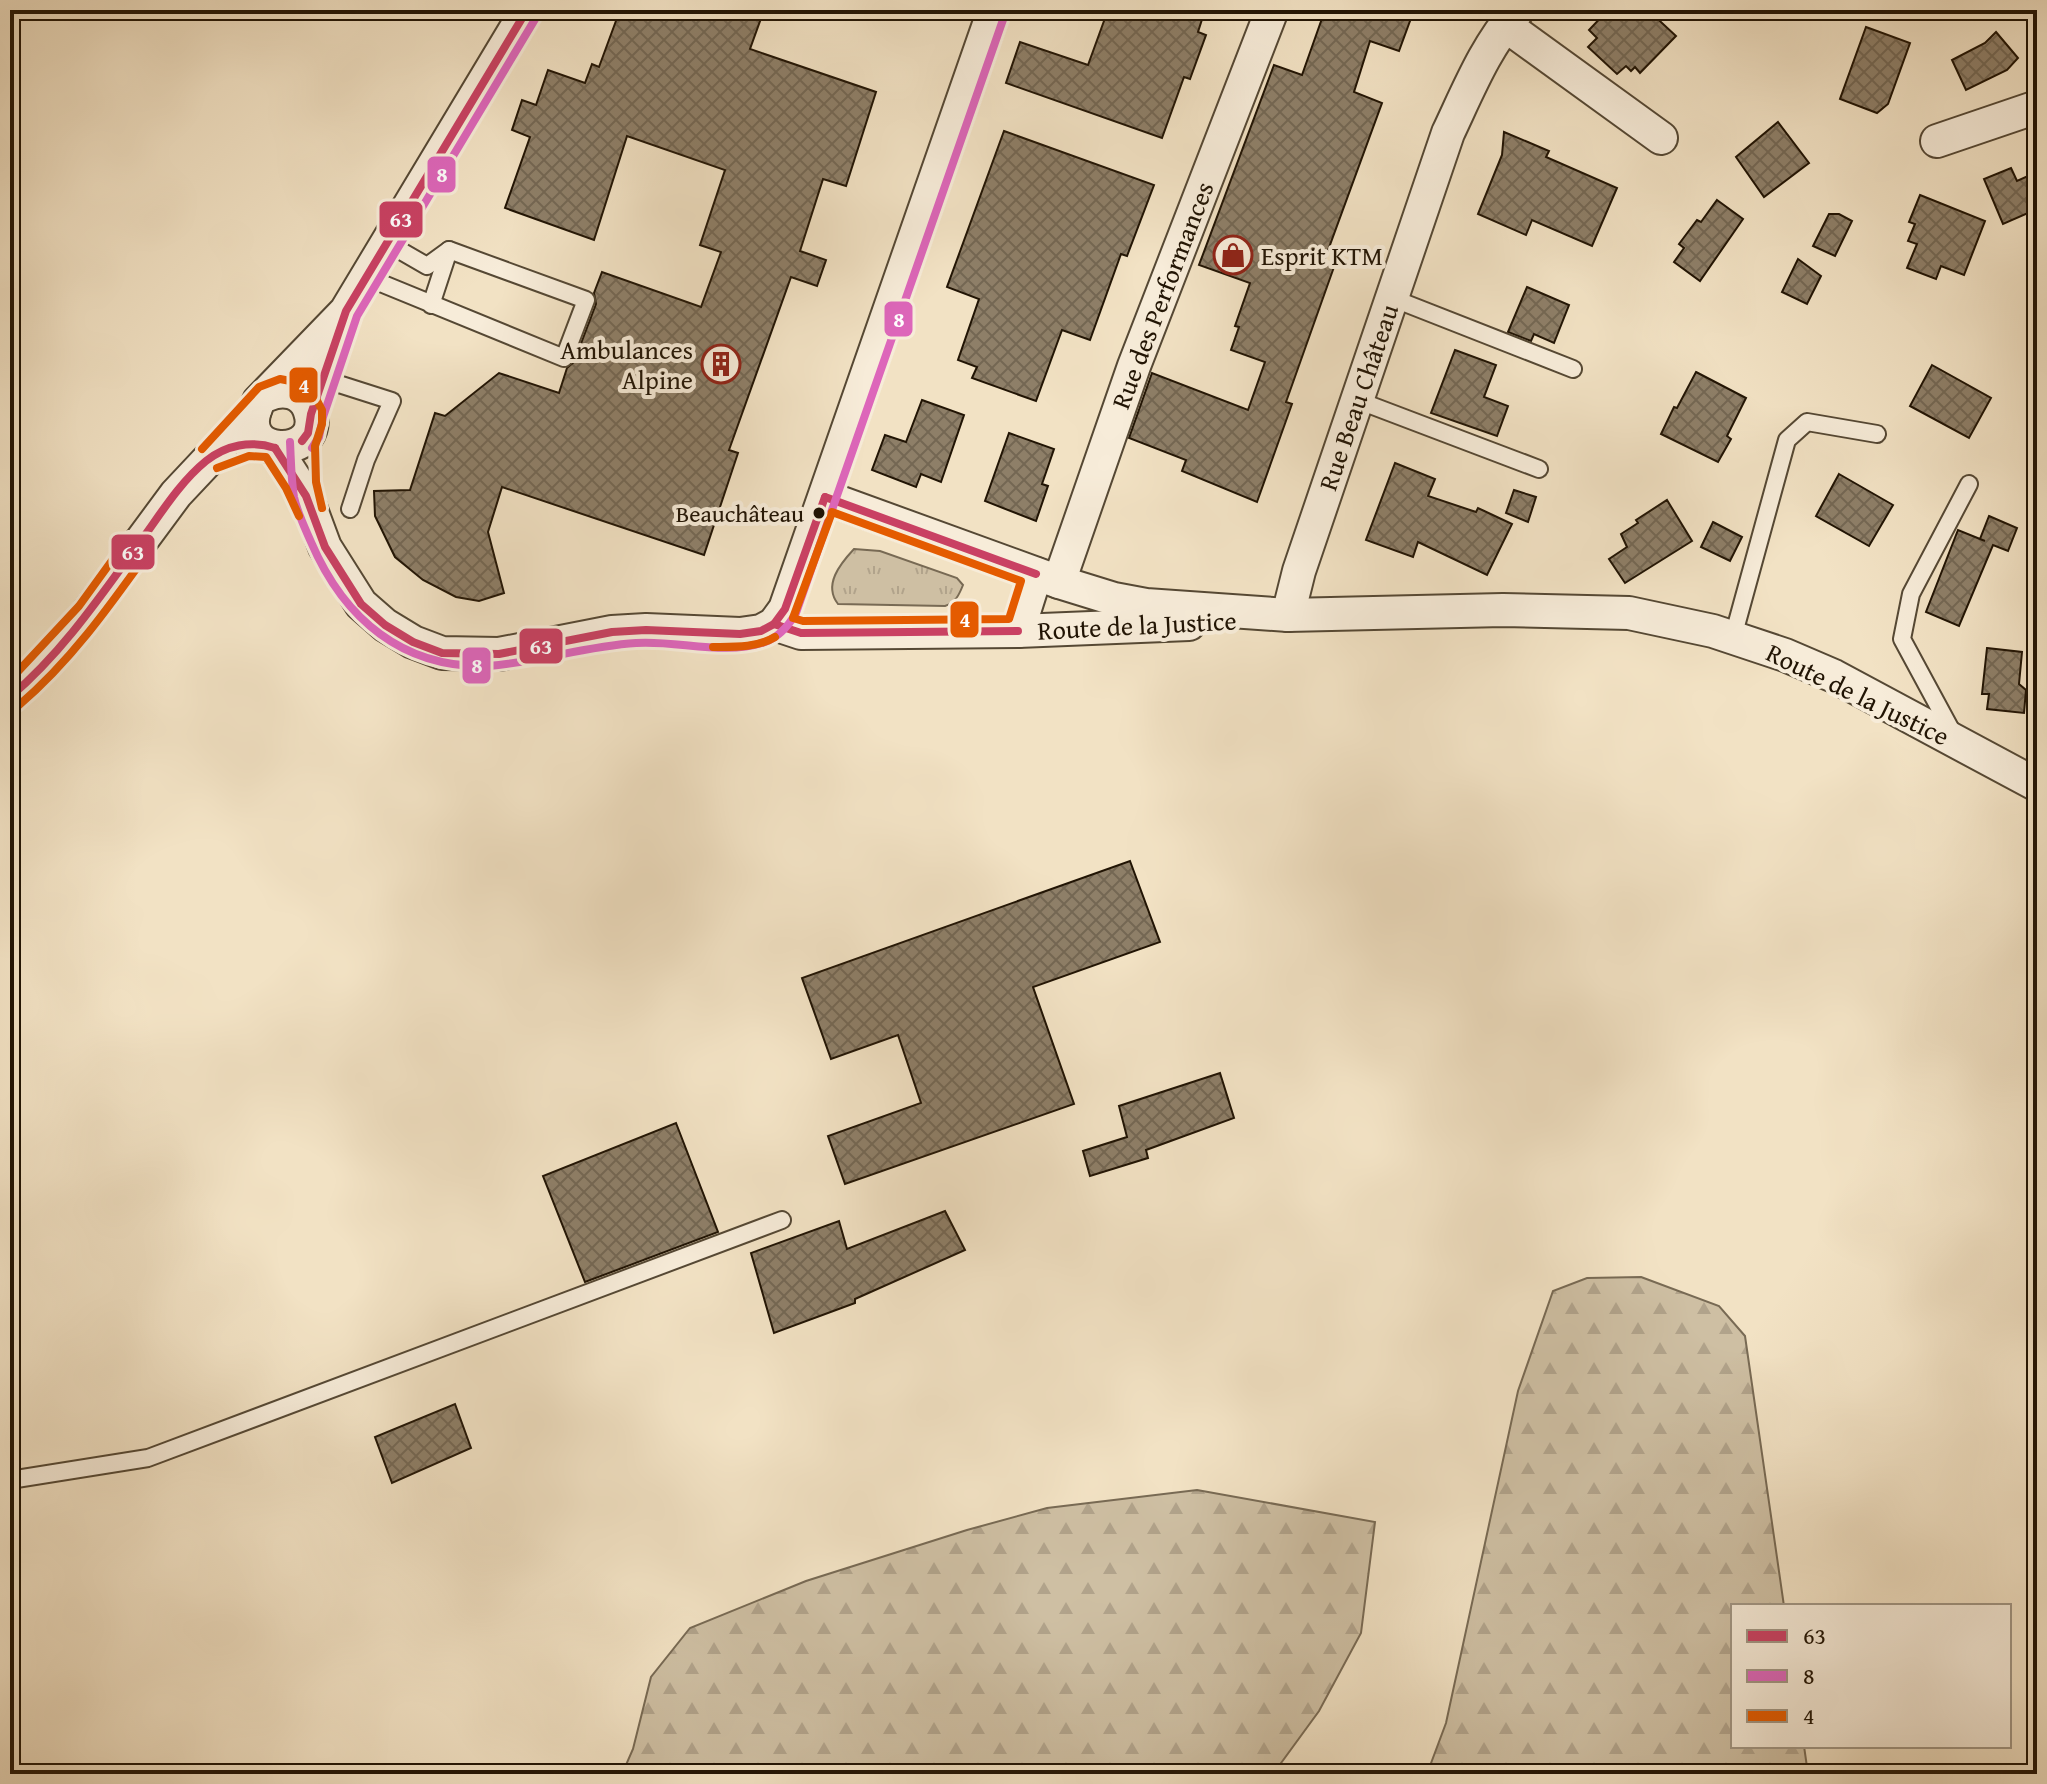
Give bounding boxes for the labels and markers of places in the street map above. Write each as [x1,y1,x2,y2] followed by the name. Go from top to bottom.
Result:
[1212,234,1254,276] shop icon: Esprit KTM
[1261,236,1383,275] place label: Esprit KTM
[560,330,693,399] place label: Ambulances Alpine
[700,343,742,385] building icon: Ambulances Alpine
[676,496,804,531] place label: Beauchâteau
[811,505,827,521] marker: Beauchâteau

